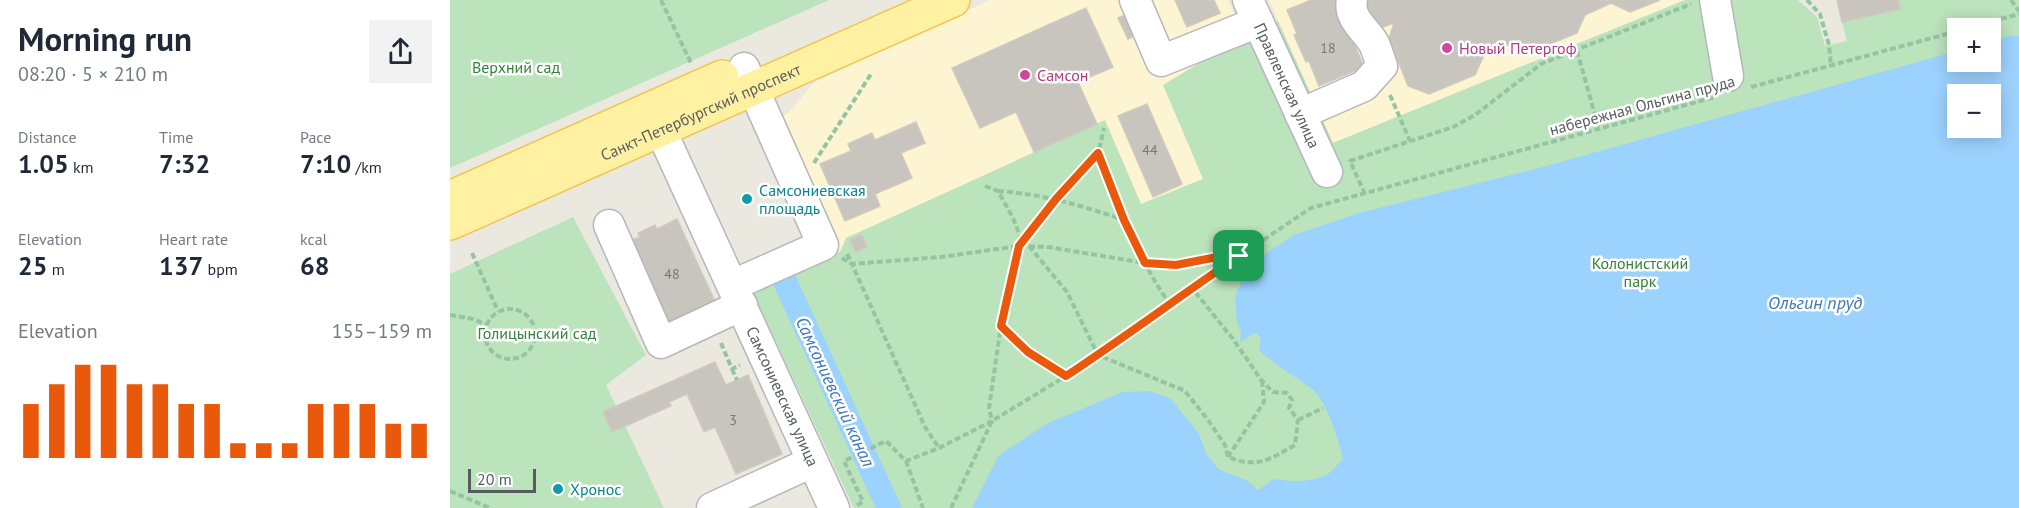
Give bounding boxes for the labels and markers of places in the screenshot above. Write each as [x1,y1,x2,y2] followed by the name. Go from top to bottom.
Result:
[1459,38,1577,58] place label: Новый Петергоф
[1440,41,1454,55] marker: Новый Петергоф
[1037,65,1088,85] place label: Самсон
[1018,68,1032,82] marker: Самсон
[759,180,866,218] place label: Самсониевская площадь
[740,192,754,206] marker: Самсониевская площадь
[1213,230,1264,281] pin
[570,479,622,499] place label: Хронос
[551,482,565,496] marker: Хронос

